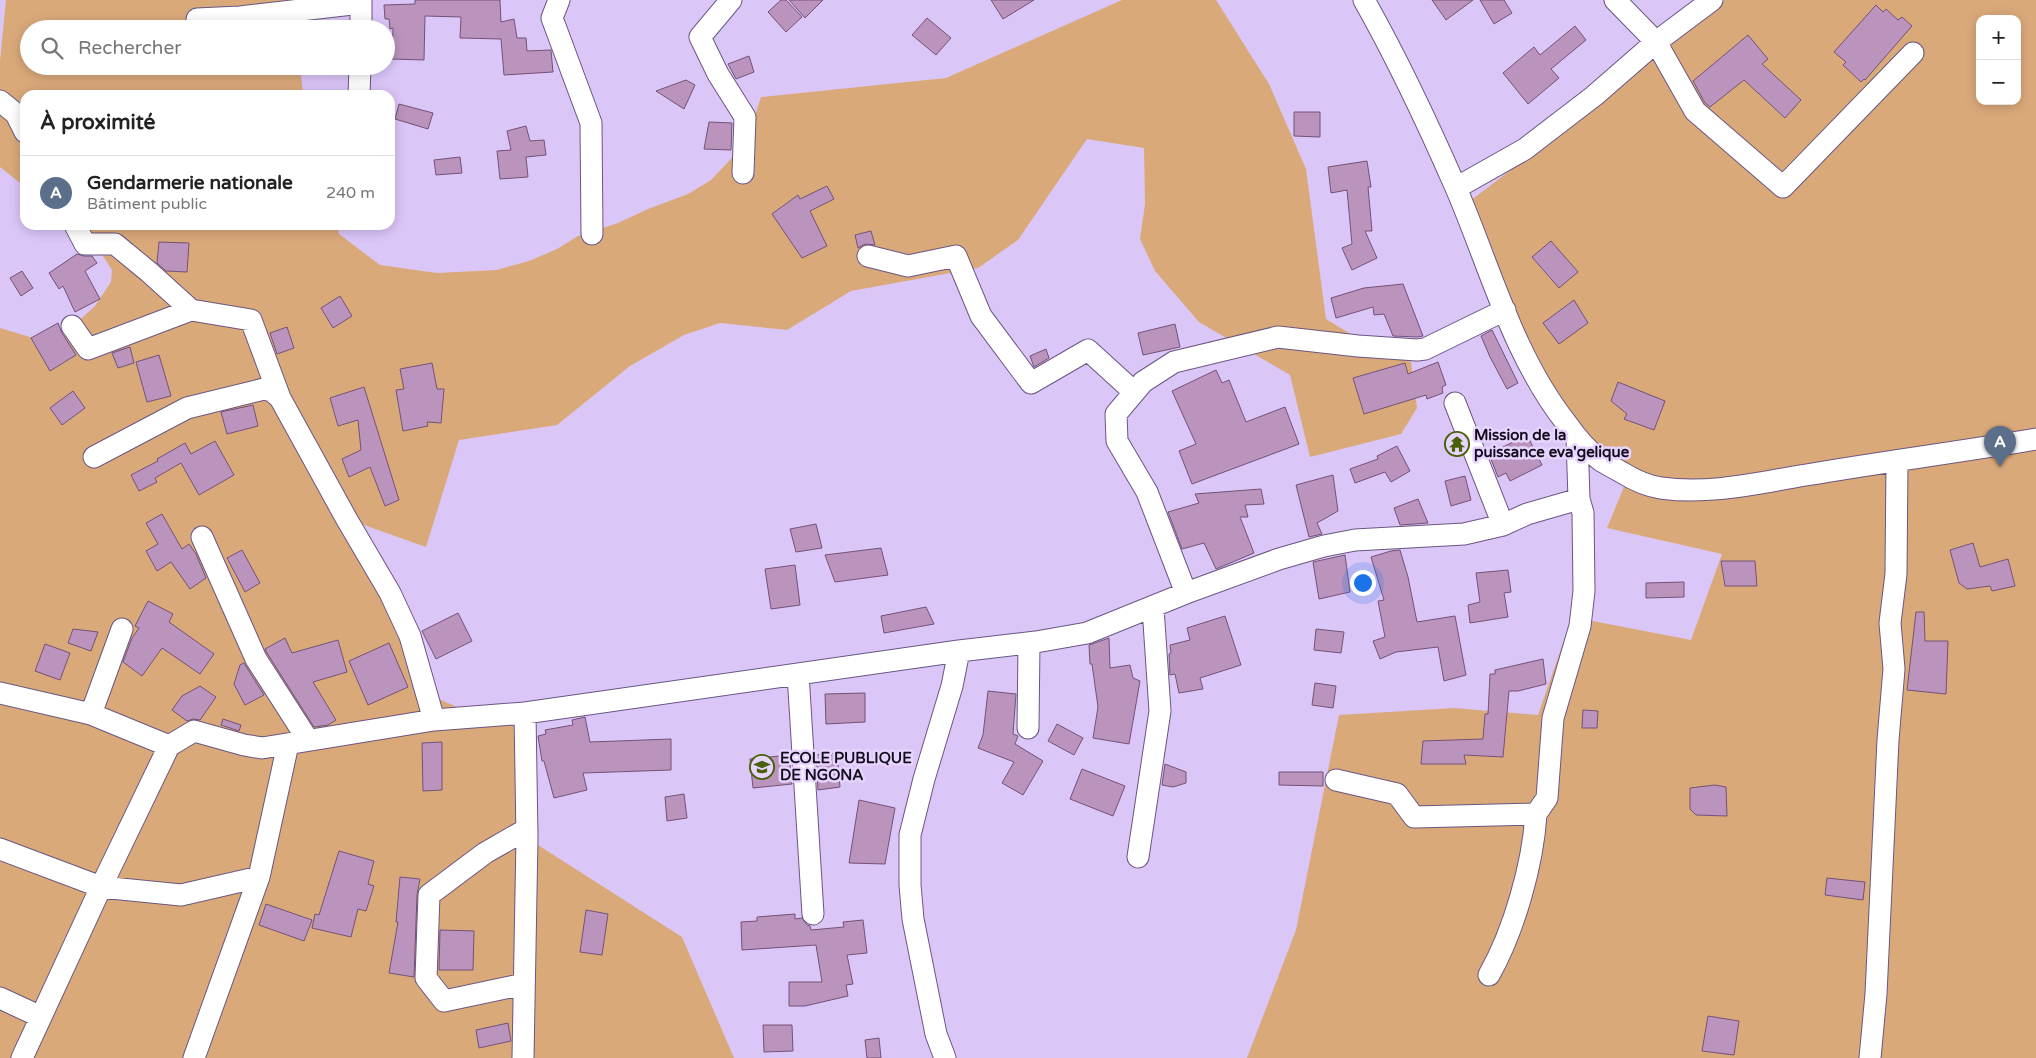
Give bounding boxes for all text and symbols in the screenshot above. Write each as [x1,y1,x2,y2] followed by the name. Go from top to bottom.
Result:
[1976,15,2021,105] map controls
[1976,15,2021,60] button: +
[20,20,395,75] search box
[38,34,66,62] icon: search
[78,37,181,59] text: Rechercher
[1976,60,2021,105] button: −
[40,110,155,135] text: À proximité
[87,172,293,194] text: Gendarmerie nationale
[50,183,62,203] text: A
[326,183,375,203] text: 240 m
[87,194,207,214] text: Bâtiment public
[1474,426,1630,462] place label: Mission de la puissance eva'gelique
[1984,426,2016,467] pin: A
[1444,431,1470,457] temple icon: Mission de la puissance eva'gelique
[1350,570,1376,596] your location
[780,749,912,784] place label: ECOLE PUBLIQUE DE NGONA
[749,754,775,780] school or university icon: ECOLE PUBLIQUE DE NGONA

